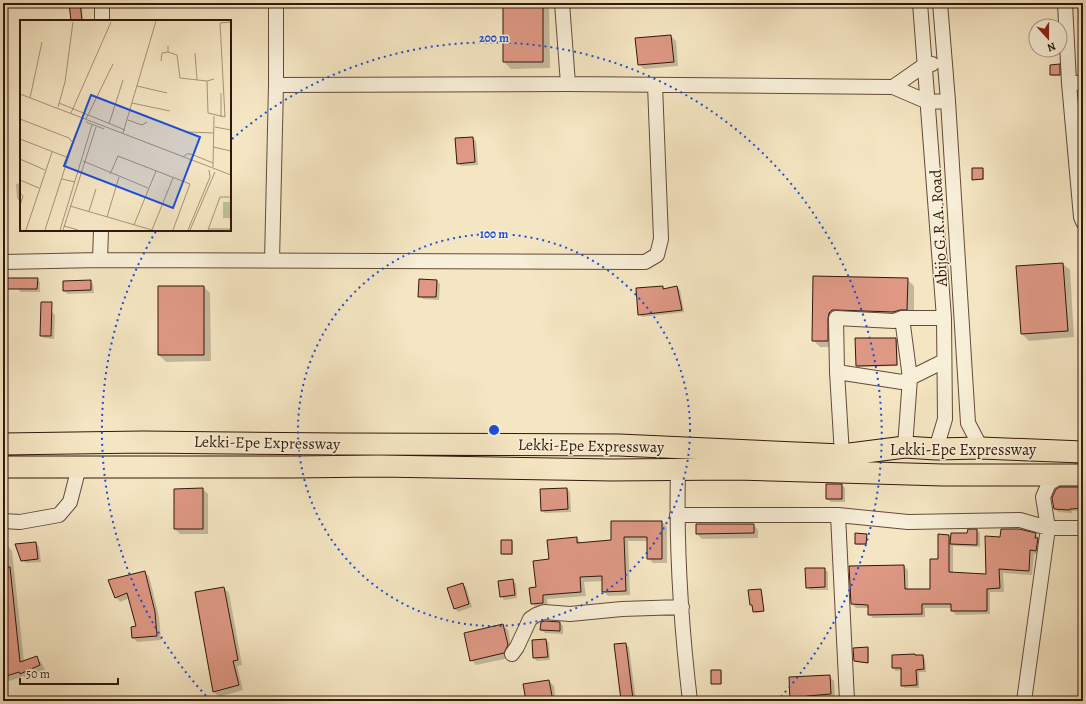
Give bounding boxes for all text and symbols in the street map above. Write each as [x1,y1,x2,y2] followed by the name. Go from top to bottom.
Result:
[1028,18,1068,58] north arrow
[20,20,231,231] inset map
[479,30,509,46] text: 200 m
[1045,38,1058,55] text: N
[925,168,953,288] street label: Abijo G.R.A. Road
[480,226,508,242] text: 100 m
[487,423,501,437] centre of rings
[194,431,341,455] street label: Lekki-Epe Expressway
[518,434,665,458] street label: Lekki-Epe Expressway
[890,439,1037,461] street label: Lekki-Epe Expressway
[20,660,118,686] scale bar
[26,666,50,682] text: 50 m

